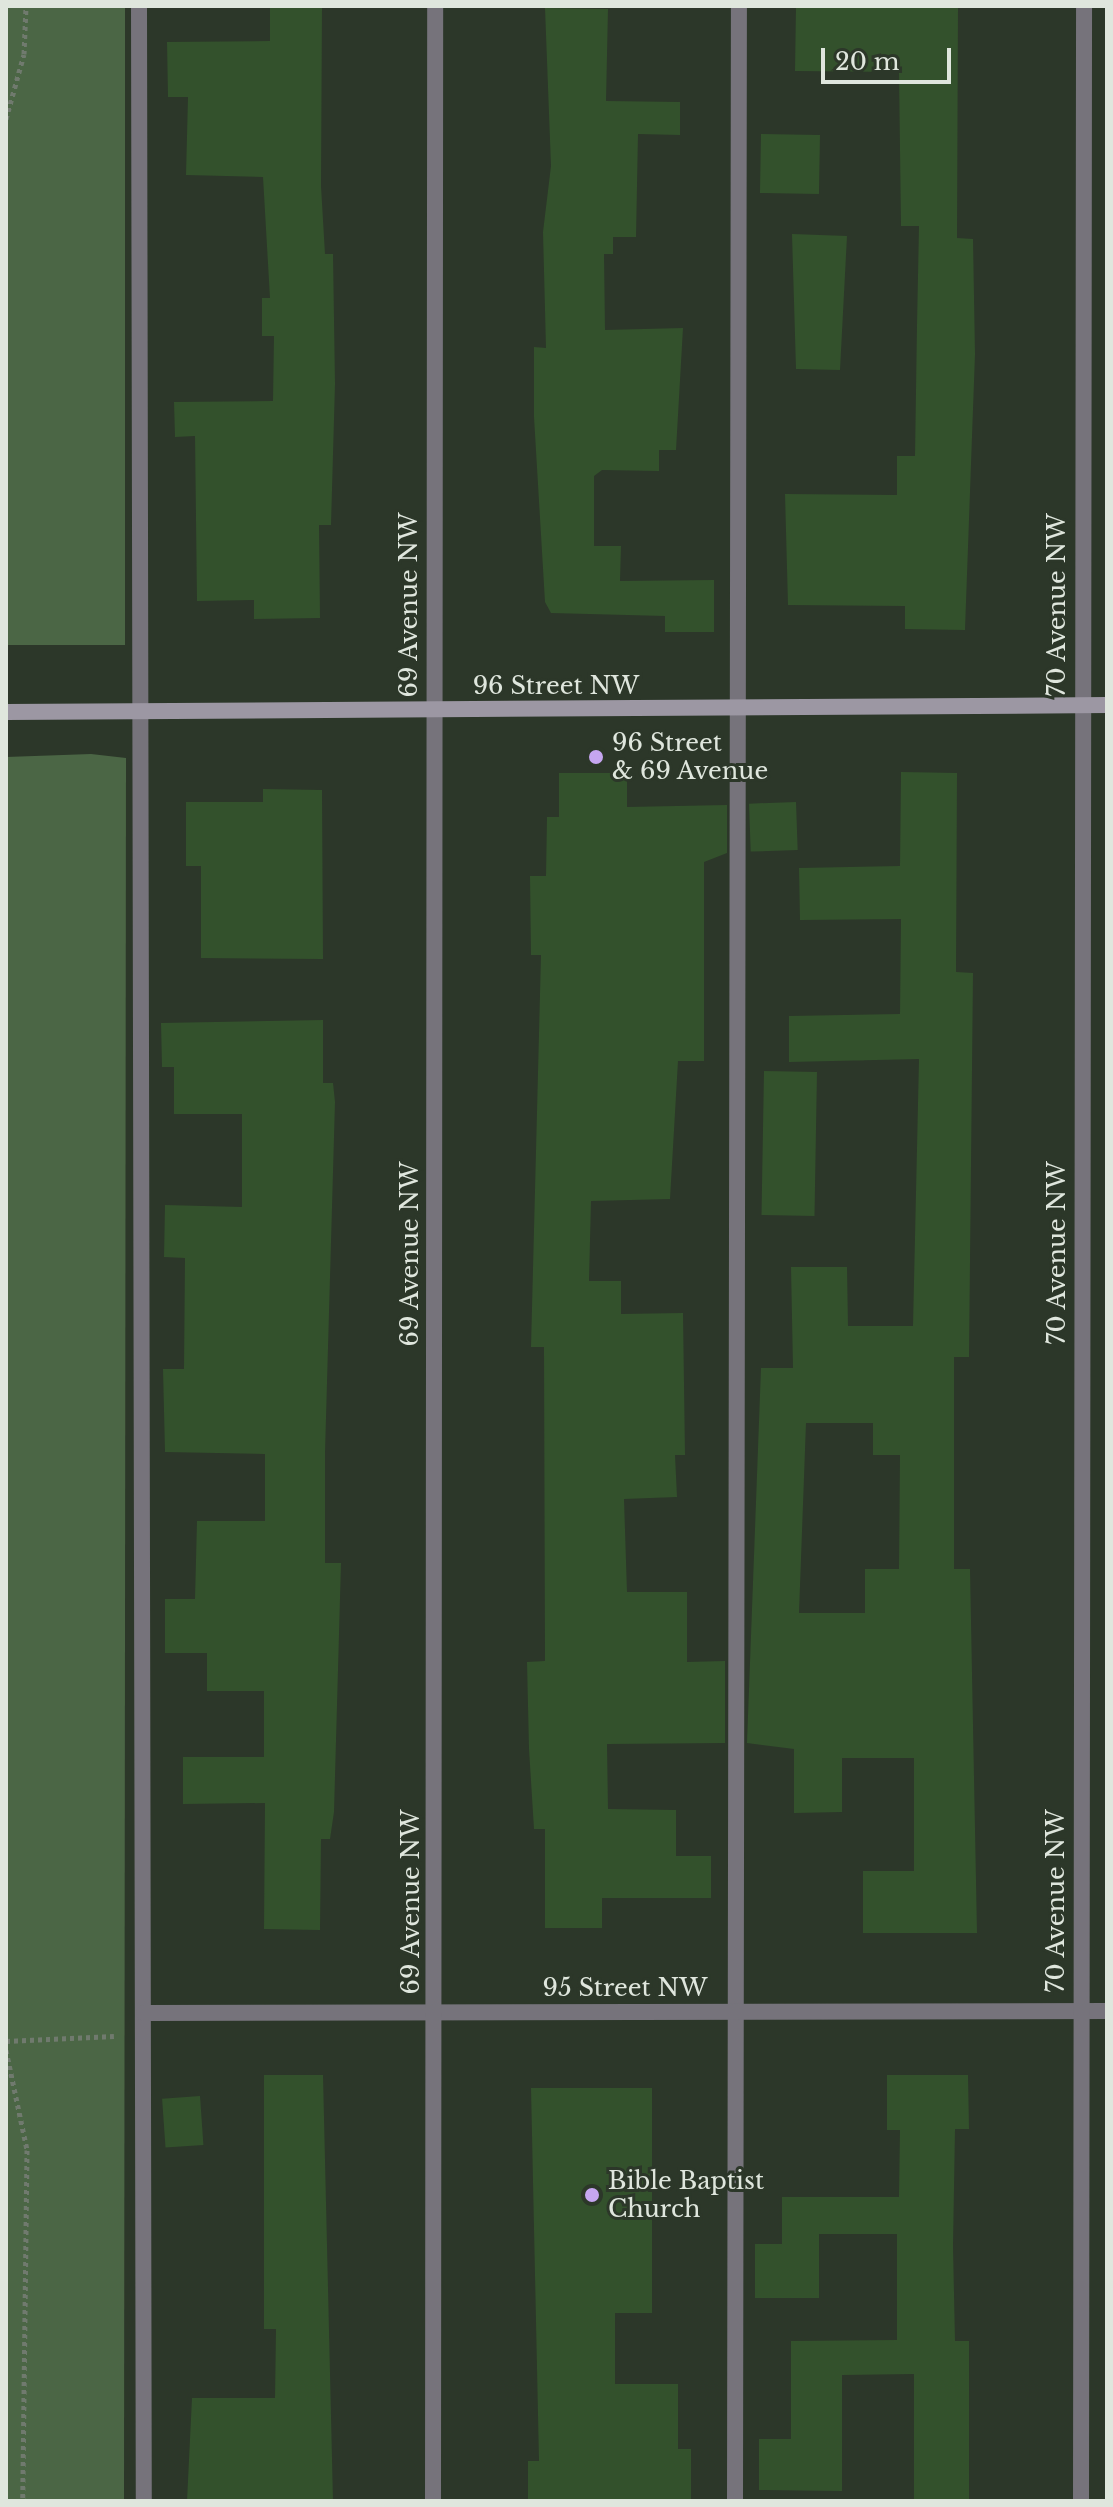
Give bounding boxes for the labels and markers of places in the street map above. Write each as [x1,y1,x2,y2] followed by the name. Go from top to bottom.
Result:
[612,729,769,785] place label: 96 Street & 69 Avenue
[587,748,605,766] marker: 96 Street & 69 Avenue
[608,2167,764,2223] place label: Bible Baptist Church
[583,2186,601,2204] marker: Bible Baptist Church

